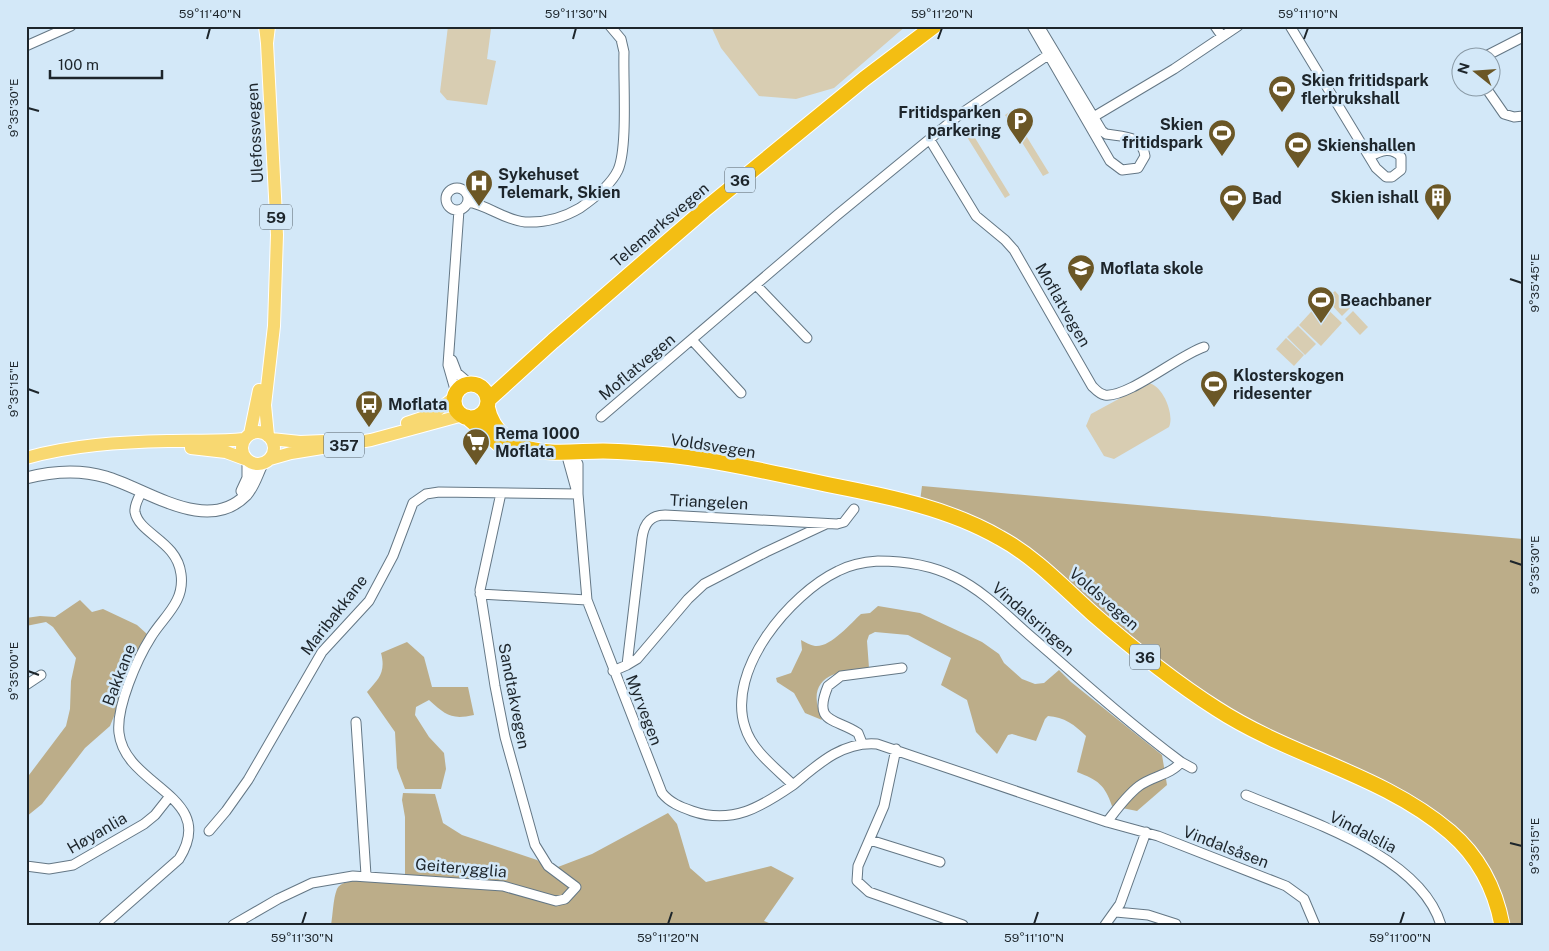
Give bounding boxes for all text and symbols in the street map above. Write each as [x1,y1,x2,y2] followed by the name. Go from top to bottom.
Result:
[179,7,241,21] text: 59°11'40"N
[545,7,607,21] text: 59°11'30"N
[911,7,973,21] text: 59°11'20"N
[1278,7,1338,21] text: 59°11'10"N
[50,48,162,80] scale bar
[1452,48,1502,98] north arrow
[58,56,99,73] text: 100 m
[1454,61,1473,76] text: N
[1301,71,1429,108] place label: Skien fritidspark flerbrukshall
[1267,74,1297,113] sports icon: Skien fritidspark flerbrukshall
[7,79,21,137] text: 9°35'30"E
[243,82,267,184] street label: Ulefossvegen
[898,103,1001,140] place label: Fritidsparken parkering
[1005,106,1035,145] parking icon: Fritidsparken parkering
[1122,115,1203,152] place label: Skien fritidspark
[1207,118,1237,157] sports icon: Skien fritidspark
[1283,130,1313,169] sports icon: Skienshallen
[1317,136,1416,155] place label: Skienshallen
[498,165,620,202] place label: Sykehuset Telemark, Skien
[464,168,494,207] hospital icon: Sykehuset Telemark, Skien
[725,168,755,192] road number: 36
[607,179,713,271] street label: Telemarksvegen
[1423,182,1453,221] building icon: Skien ishall
[1218,183,1248,222] sports icon: Bad
[1331,188,1419,207] place label: Skien ishall
[1252,189,1282,208] place label: Bad
[260,204,292,230] road number: 59
[1066,253,1096,292] school or university icon: Moflata skole
[1528,254,1542,312] text: 9°35'45"E
[1100,259,1204,278] place label: Moflata skole
[1031,260,1095,350] street label: Moflatvegen
[1306,285,1336,324] sports icon: Beachbaner
[1340,291,1432,310] place label: Beachbaner
[595,330,679,404] street label: Moflatvegen
[7,361,21,417] text: 9°35'15"E
[1233,366,1344,403] place label: Klosterskogen ridesenter
[1199,369,1229,408] sports icon: Klosterskogen ridesenter
[354,389,384,428] bus stop icon: Moflata
[388,395,447,414] place label: Moflata
[495,424,580,461] place label: Rema 1000 Moflata
[461,427,491,466] supermarket icon: Rema 1000 Moflata
[669,430,757,462] street label: Voldsvegen
[324,432,364,458] road number: 357
[669,490,749,514] street label: Triangelen
[1528,536,1542,594] text: 9°35'30"E
[1065,564,1143,634] street label: Voldsvegen
[297,571,371,659] street label: Maribakkane
[988,578,1078,660] street label: Vindalsringen
[99,641,139,709] street label: Bakkane
[494,641,534,751] street label: Sandtakvegen
[7,642,21,700] text: 9°35'00"E
[1130,644,1160,670] road number: 36
[622,672,666,748] street label: Myrvegen
[1326,807,1400,857] street label: Vindalslia
[64,808,130,858] street label: Høyanlia
[1528,818,1542,874] text: 9°35'15"E
[1180,822,1272,872] street label: Vindalsåsen
[414,855,508,881] street label: Geiterygglia
[271,931,333,945] text: 59°11'30"N
[637,931,699,945] text: 59°11'20"N
[1004,931,1064,945] text: 59°11'10"N
[1369,931,1431,945] text: 59°11'00"N

